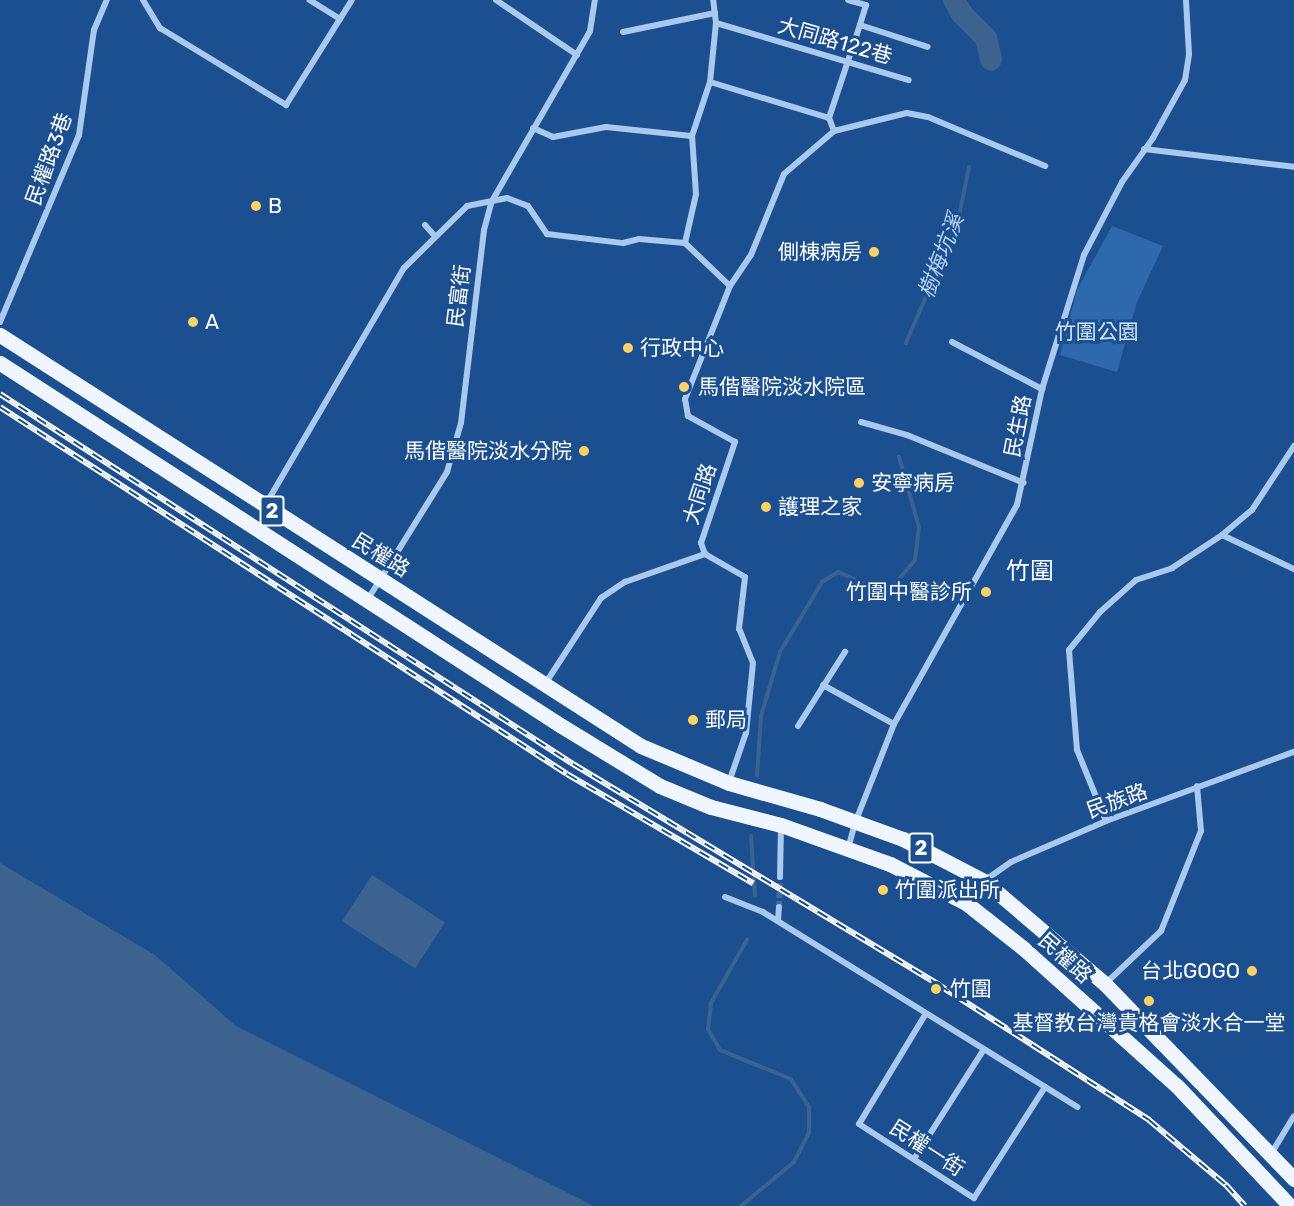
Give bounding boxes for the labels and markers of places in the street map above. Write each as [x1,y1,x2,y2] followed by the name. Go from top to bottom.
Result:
[268,193,282,219] place label: B
[249,199,263,213] marker: B
[778,239,862,265] place label: 側棟病房
[867,245,881,259] marker: 側棟病房
[205,309,219,335] place label: A
[186,315,200,329] marker: A
[640,335,724,361] place label: 行政中心
[621,341,635,355] marker: 行政中心
[698,374,866,400] place label: 馬偕醫院淡水院區
[675,378,693,396] marker: 馬偕醫院淡水院區
[404,438,572,464] place label: 馬偕醫院淡水分院
[577,444,591,458] marker: 馬偕醫院淡水分院
[871,470,955,496] place label: 安寧病房
[852,476,866,490] marker: 安寧病房
[778,494,862,520] place label: 護理之家
[759,500,773,514] marker: 護理之家
[846,579,972,605] place label: 竹圍中醫診所
[977,583,995,601] marker: 竹圍中醫診所
[705,707,747,733] place label: 郵局
[686,713,700,727] marker: 郵局
[895,877,1000,903] place label: 竹圍派出所
[876,883,890,897] marker: 竹圍派出所
[1141,958,1240,984] place label: 台北GOGO
[1245,964,1259,978] marker: 台北GOGO
[950,976,992,1002] place label: 竹圍
[927,980,945,998] marker: 竹圍
[1142,994,1156,1008] marker: 基督教台灣貴格會淡水合一堂
[1013,1010,1285,1036] place label: 基督教台灣貴格會淡水合一堂

